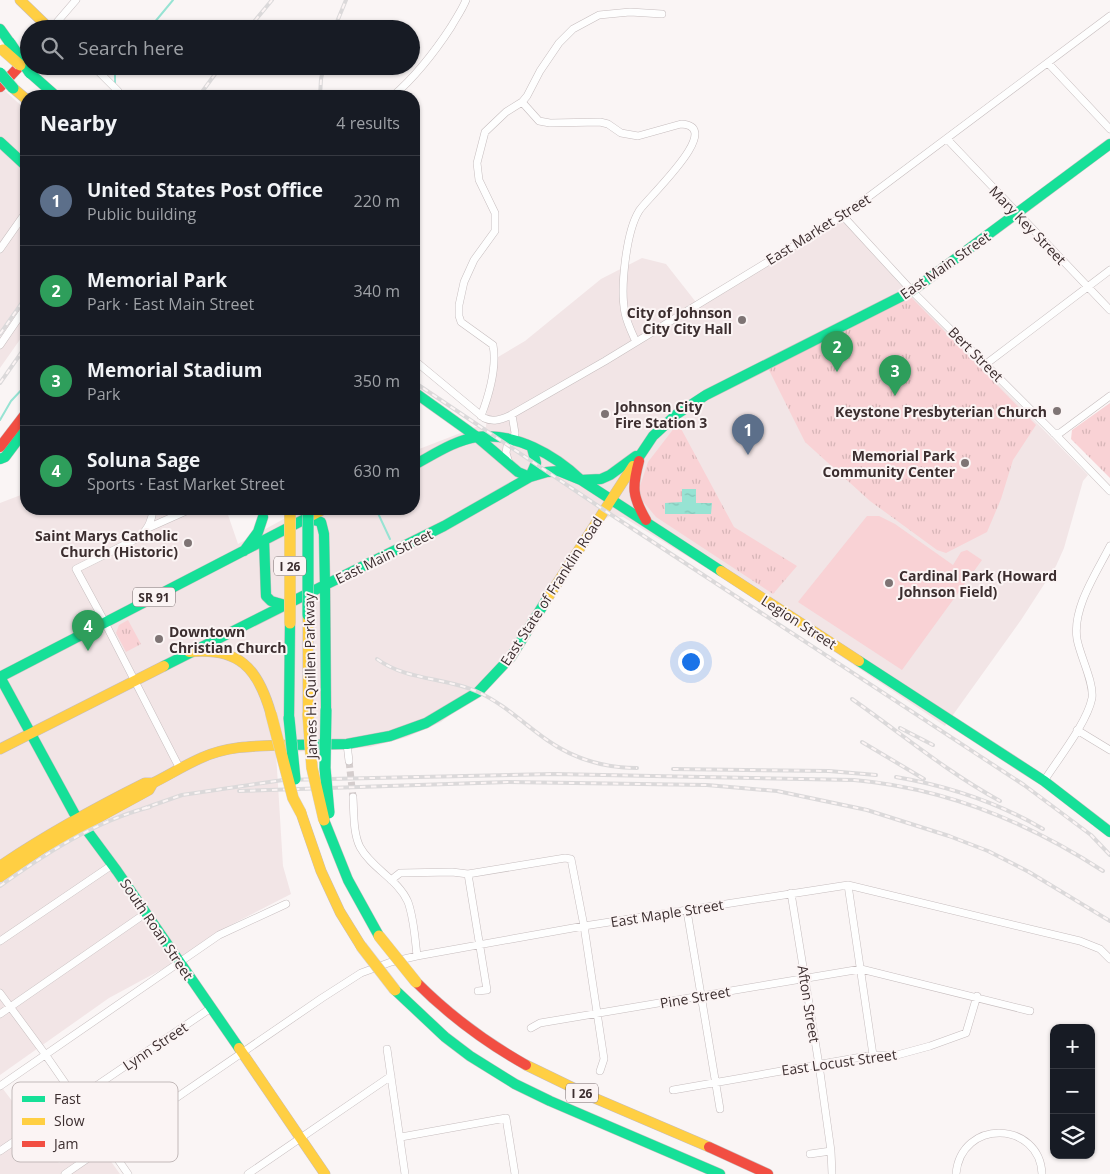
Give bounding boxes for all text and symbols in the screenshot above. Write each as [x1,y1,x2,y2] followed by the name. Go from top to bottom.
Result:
[20,20,420,75] search box
[38,34,66,62] icon: search
[78,35,184,61] text: Search here
[40,109,117,137] text: Nearby
[336,112,400,134] text: 4 results
[87,177,323,203] text: United States Post Office
[985,181,1071,269] street label: Mary Key Street
[762,189,874,269] street label: East Market Street
[51,190,61,212] text: 1
[354,190,400,212] text: 220 m
[87,203,196,225] text: Public building
[896,227,994,303] street label: East Main Street
[87,267,227,293] text: Memorial Park
[51,280,61,302] text: 2
[354,280,400,302] text: 340 m
[87,293,254,315] text: Park · East Main Street
[627,303,732,338] place label: City of Johnson City City Hall
[736,314,748,326] marker: City of Johnson City City Hall
[944,322,1008,386] street label: Bert Street
[821,331,853,372] pin: 2
[879,355,911,396] pin: 3
[87,357,262,383] text: Memorial Stadium
[51,370,61,392] text: 3
[354,370,400,392] text: 350 m
[87,383,120,405] text: Park
[613,397,707,432] place label: Johnson City Fire Station 3
[835,402,1047,421] place label: Keystone Presbyterian Church
[1051,405,1063,417] marker: Keystone Presbyterian Church
[599,408,611,420] marker: Johnson City Fire Station 3
[732,414,764,455] pin: 1
[822,446,956,481] place label: Memorial Park Community Center
[87,447,200,473] text: Soluna Sage
[959,457,971,469] marker: Memorial Park Community Center
[51,460,61,482] text: 4
[354,460,400,482] text: 630 m
[87,473,285,495] text: Sports · East Market Street
[496,513,606,669] street label: East State of Franklin Road
[332,524,436,588] street label: East Main Street
[35,526,178,561] place label: Saint Marys Catholic Church (Historic)
[182,537,194,549] marker: Saint Marys Catholic Church (Historic)
[274,556,306,576] road number: I 26
[897,566,1057,601] place label: Cardinal Park (Howard Johnson Field)
[883,577,895,589] marker: Cardinal Park (Howard Johnson Field)
[133,588,175,606] road number: SR 91
[758,591,840,653] street label: Legion Street
[299,592,321,761] street label: James H. Quillen Parkway
[72,610,104,651] pin: 4
[169,622,286,657] place label: Downtown Christian Church
[153,633,165,645] marker: Downtown Christian Church
[678,649,704,675] your location
[116,875,198,983] street label: South Roan Street
[609,895,725,931] street label: East Maple Street
[793,964,825,1044] street label: Afton Street
[658,981,732,1013] street label: Pine Street
[119,1017,191,1075] street label: Lynn Street
[1050,1024,1095,1159] map controls
[1050,1024,1095,1069] button: +
[780,1044,898,1079] street label: East Locust Street
[1050,1069,1095,1114] button: −
[12,1082,178,1162] legend
[566,1084,598,1102] road number: I 26
[54,1089,81,1108] text: Fast
[54,1111,85,1130] text: Slow
[1050,1114,1095,1159] button: layers
[52,1134,79,1153] text: Jam

